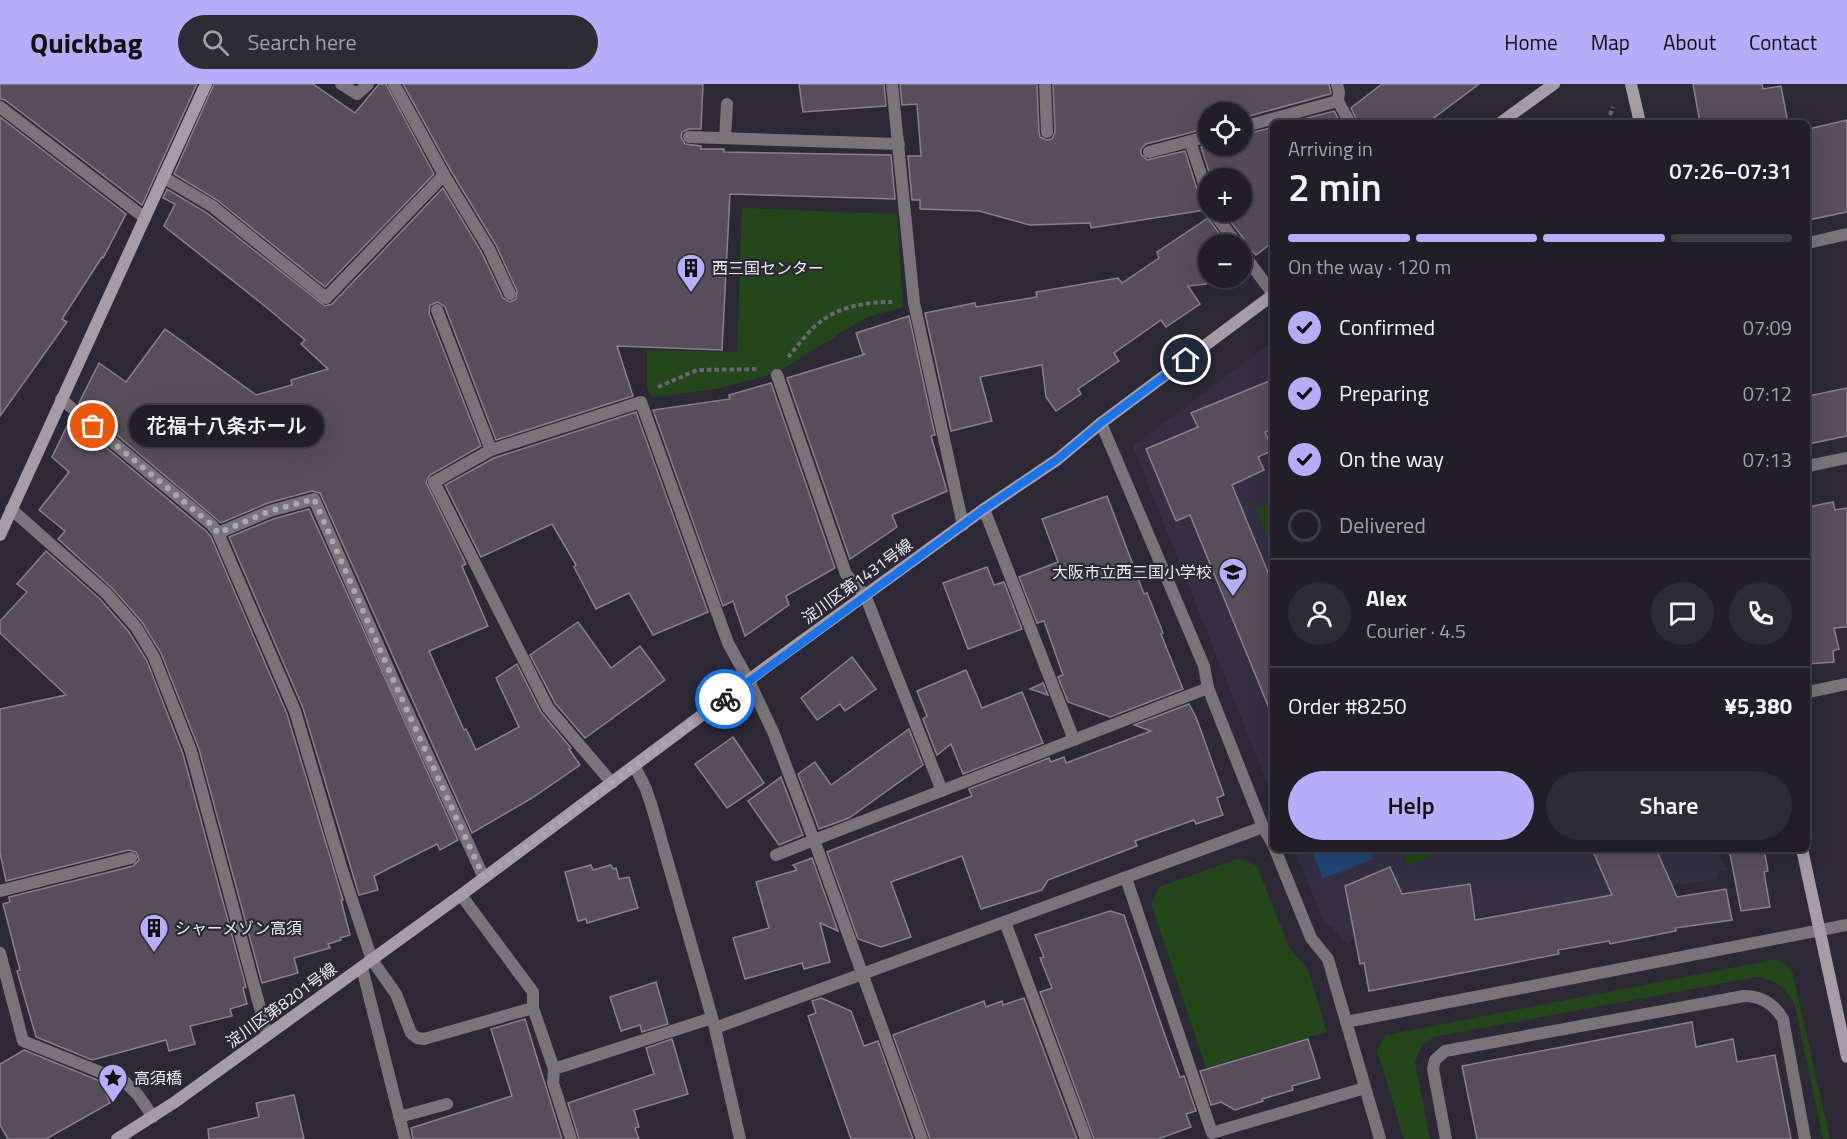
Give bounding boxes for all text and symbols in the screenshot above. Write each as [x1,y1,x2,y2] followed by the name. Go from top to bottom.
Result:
[178,15,598,69] search box
[30,21,142,64] text: Quickbag
[247,25,357,59] text: Search here
[199,26,232,59] icon: search
[1504,26,1558,58] text: Home
[1591,26,1630,58] text: Map
[1663,26,1716,58] text: About
[1749,26,1817,58] text: Contact
[1198,102,1252,288] map controls
[1198,102,1252,156] button: locate
[1288,133,1373,164] text: Arriving in
[1669,154,1792,188] text: 07:26–07:31
[1288,157,1382,216] text: 2 min
[1198,168,1252,222] button: +
[1198,234,1252,288] button: −
[1288,251,1451,282] text: On the way · 120 m
[675,252,707,294] building icon: 西三国センター
[712,256,824,280] place label: 西三国センター
[1339,310,1435,344] text: Confirmed
[1288,311,1321,344] icon: check
[1743,312,1792,343] text: 07:09
[1160,334,1211,385] pin
[1169,343,1202,376] icon: home
[1339,376,1429,410] text: Preparing
[1288,377,1321,410] icon: check
[1743,378,1792,409] text: 07:12
[67,400,118,451] pin
[129,405,324,447] callout: 花福十八条ホール
[76,409,109,442] icon: bag
[147,410,307,441] text: 花福十八条ホール
[1339,442,1444,476] text: On the way
[1288,443,1321,476] icon: check
[1743,444,1792,475] text: 07:13
[1339,508,1426,542] text: Delivered
[797,533,917,629] street label: 淀川区第1431号線
[1217,556,1249,598] school or university icon: 大阪市立西三国小学校
[1052,560,1212,584] place label: 大阪市立西三国小学校
[1366,581,1407,615] text: Alex
[1288,582,1351,645] button: person
[1651,582,1714,645] button: chat
[1729,582,1792,645] button: phone
[1366,615,1466,646] text: Courier · 4.5
[695,669,755,729] courier
[709,683,742,716] icon: bike
[1288,689,1407,723] text: Order #8250
[1725,689,1792,723] text: ¥5,380
[1288,771,1534,840] button: Help
[1546,771,1792,840] button: Share
[138,912,170,954] building icon: シャーメゾン高須
[175,916,302,940] place label: シャーメゾン高須
[221,957,341,1053] street label: 淀川区第8201号線
[97,1062,129,1104] place icon: 高須橋
[134,1066,182,1090] place label: 高須橋

